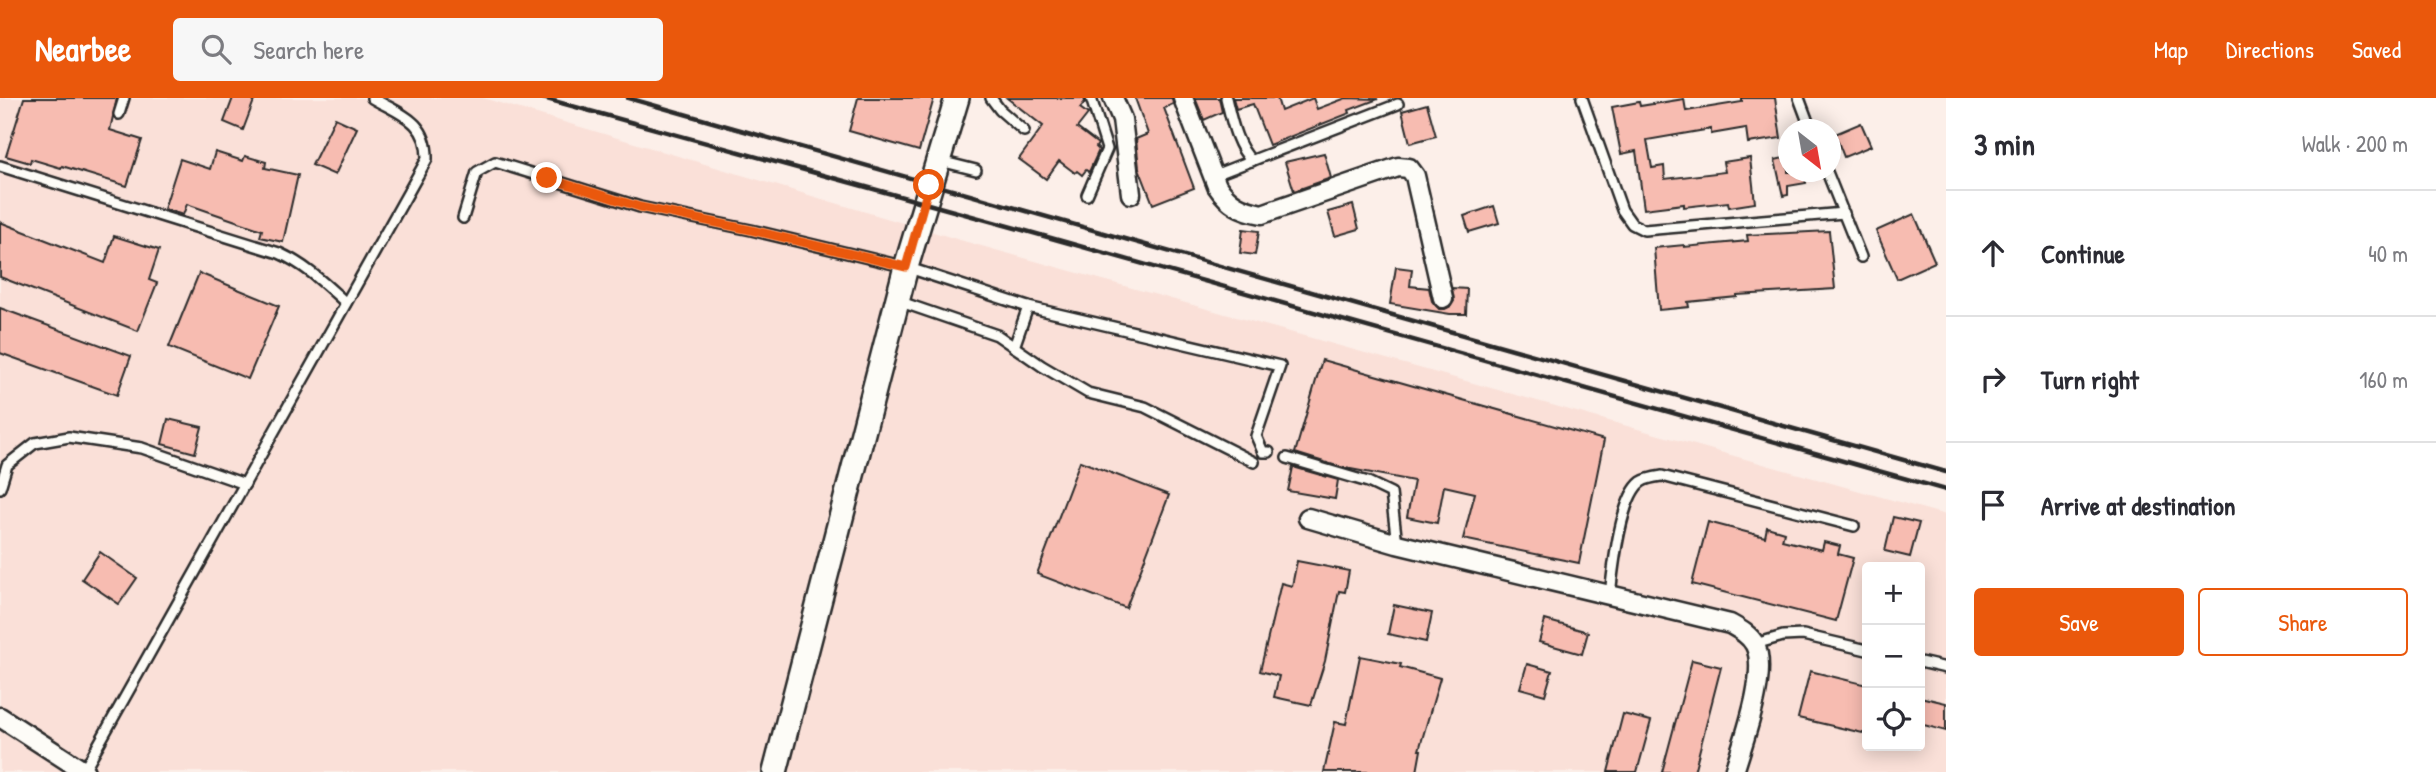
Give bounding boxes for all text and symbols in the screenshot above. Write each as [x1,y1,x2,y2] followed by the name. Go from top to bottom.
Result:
[173,18,663,81] search box
[35,27,131,71] text: Nearbee
[197,30,235,68] icon: search
[253,32,364,67] text: Search here
[2154,33,2188,65] text: Map
[2226,33,2314,65] text: Directions
[2352,33,2401,65] text: Saved
[1778,119,1841,182] north arrow
[1974,124,2035,164] text: 3 min
[2302,128,2408,159] text: Walk · 200 m
[531,162,562,193] route end
[913,169,944,200] route start
[1974,234,2012,272] icon: ahead
[2041,236,2125,271] text: Continue
[2368,238,2408,269] text: 40 m
[1974,360,2012,398] icon: right
[2041,362,2139,397] text: Turn right
[2359,364,2408,395] text: 160 m
[1974,486,2012,524] icon: arrive
[2041,488,2236,523] text: Arrive at destination
[1862,562,1925,751] map controls
[1862,562,1925,625] button: +
[1974,588,2184,656] button: Save
[2198,588,2408,656] button: Share
[1862,625,1925,688] button: −
[1862,688,1925,751] button: locate

